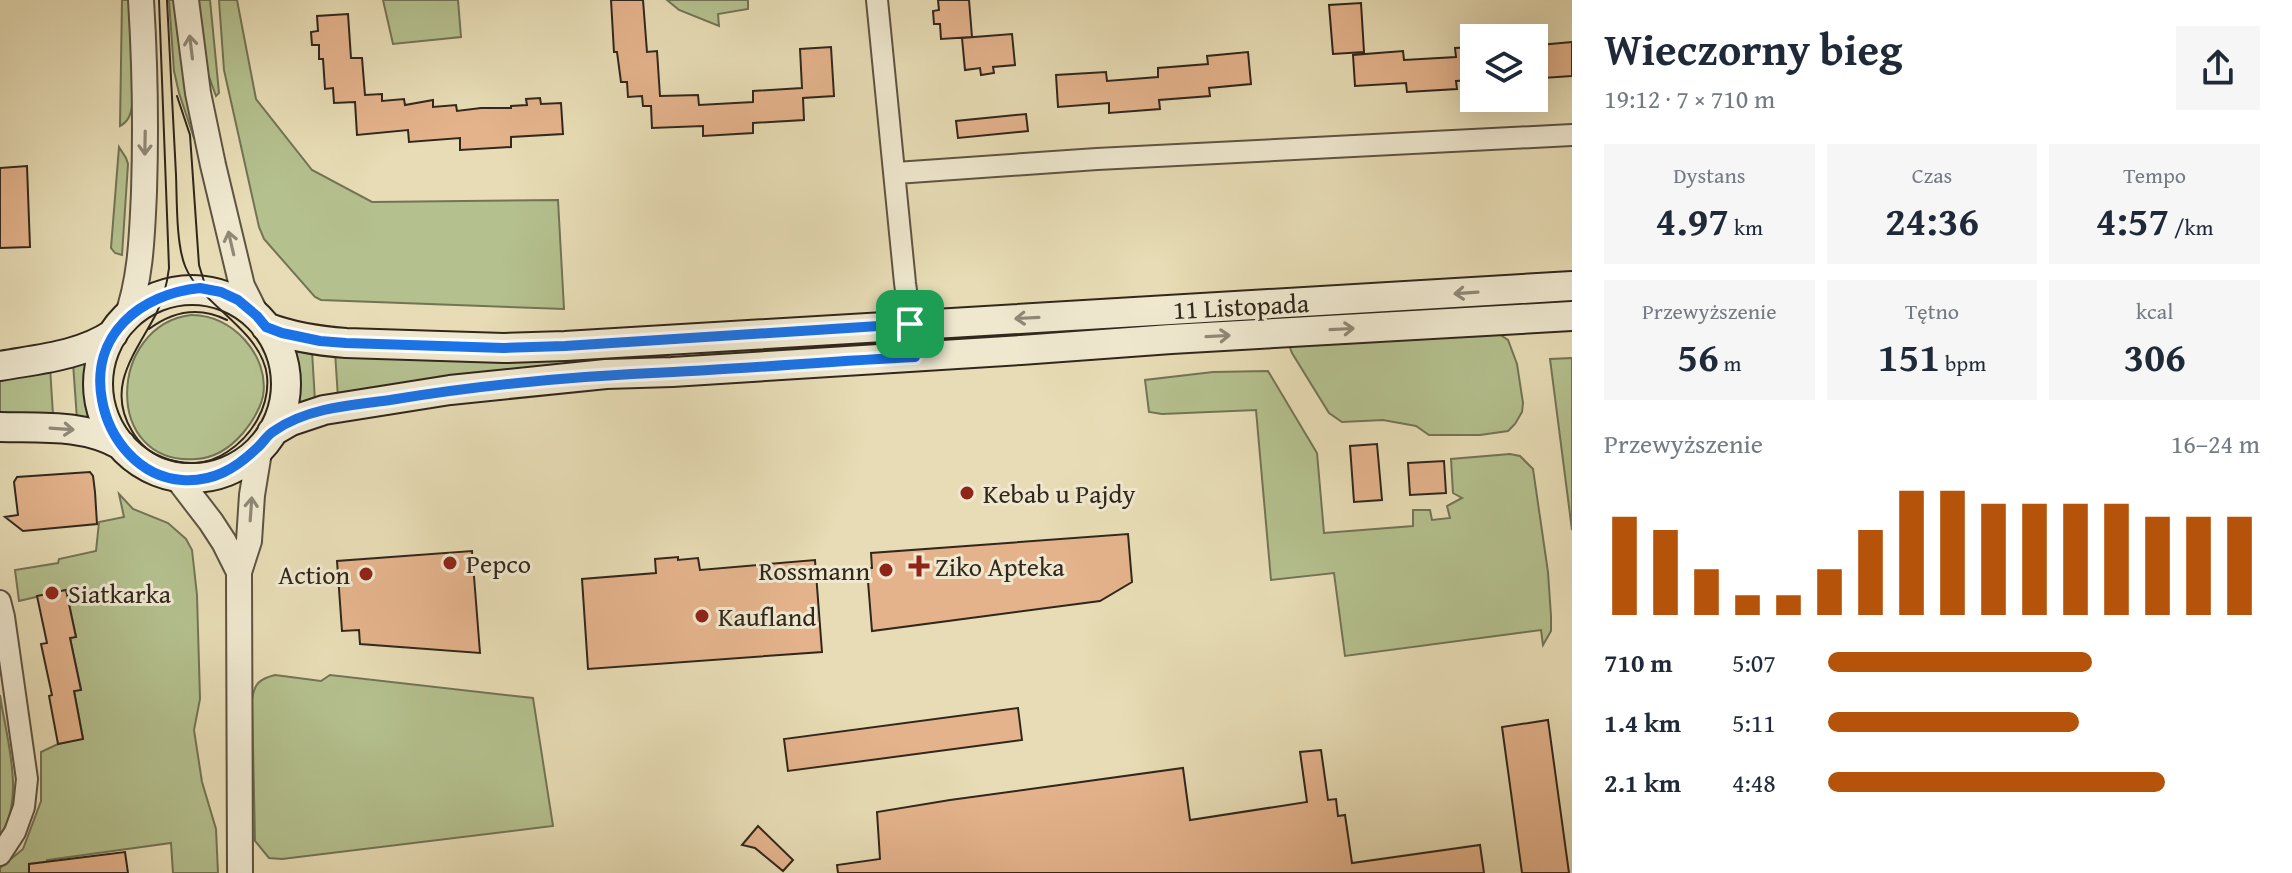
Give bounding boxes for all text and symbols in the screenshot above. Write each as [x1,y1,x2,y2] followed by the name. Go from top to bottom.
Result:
[1604,17,1902,81] text: Wieczorny bieg
[1460,24,1548,112] map controls
[1460,24,1548,112] button: layers
[2176,26,2260,110] button: share
[183,35,198,60] one-way arrow
[1604,79,1775,118] text: 19:12 · 7 × 710 m
[138,129,153,156] one-way arrow
[1673,159,1745,191] text: Dystans
[1912,159,1952,191] text: Czas
[2123,159,2186,191] text: Tempo
[1656,191,1729,250] text: 4.97
[1885,191,1979,250] text: 24:36
[2096,191,2169,250] text: 4:57
[1729,211,1763,243] text: km
[2169,211,2214,243] text: /km
[223,231,238,256] one-way arrow
[1172,283,1311,329] street label: 11 Listopada
[1453,286,1480,301] one-way arrow
[876,290,944,358] pin
[1642,295,1777,327] text: Przewyższenie
[1905,295,1959,327] text: Tętno
[2136,295,2173,327] text: kcal
[888,302,932,346] icon: arrive
[1014,310,1041,325] one-way arrow
[1328,322,1355,337] one-way arrow
[1677,327,1719,386] text: 56
[1878,327,1940,386] text: 151
[2124,327,2186,386] text: 306
[1204,329,1231,344] one-way arrow
[1719,347,1741,379] text: m
[1940,347,1986,379] text: bpm
[48,422,75,437] one-way arrow
[1604,424,1763,463] text: Przewyższenie
[2171,424,2260,463] text: 16–24 m
[983,474,1135,513] place label: Kebab u Pajdy
[958,484,976,502] marker: Kebab u Pajdy
[244,497,259,523] one-way arrow
[466,544,531,583] place label: Pepco
[935,547,1065,586] place label: Ziko Apteka
[758,551,870,590] place label: Rossmann
[441,554,459,572] marker: Pepco
[278,555,350,594] place label: Action
[910,557,928,575] marker: Ziko Apteka
[877,561,895,579] marker: Rossmann
[357,565,375,583] marker: Action
[68,574,172,613] place label: Siatkarka
[43,584,61,602] marker: Siatkarka
[718,597,816,636] place label: Kaufland
[693,607,711,625] marker: Kaufland
[1604,643,1672,682] text: 710 m
[1732,643,1776,682] text: 5:07
[1604,703,1681,742] text: 1.4 km
[1732,703,1776,742] text: 5:11
[1604,763,1681,802] text: 2.1 km
[1732,763,1776,802] text: 4:48

